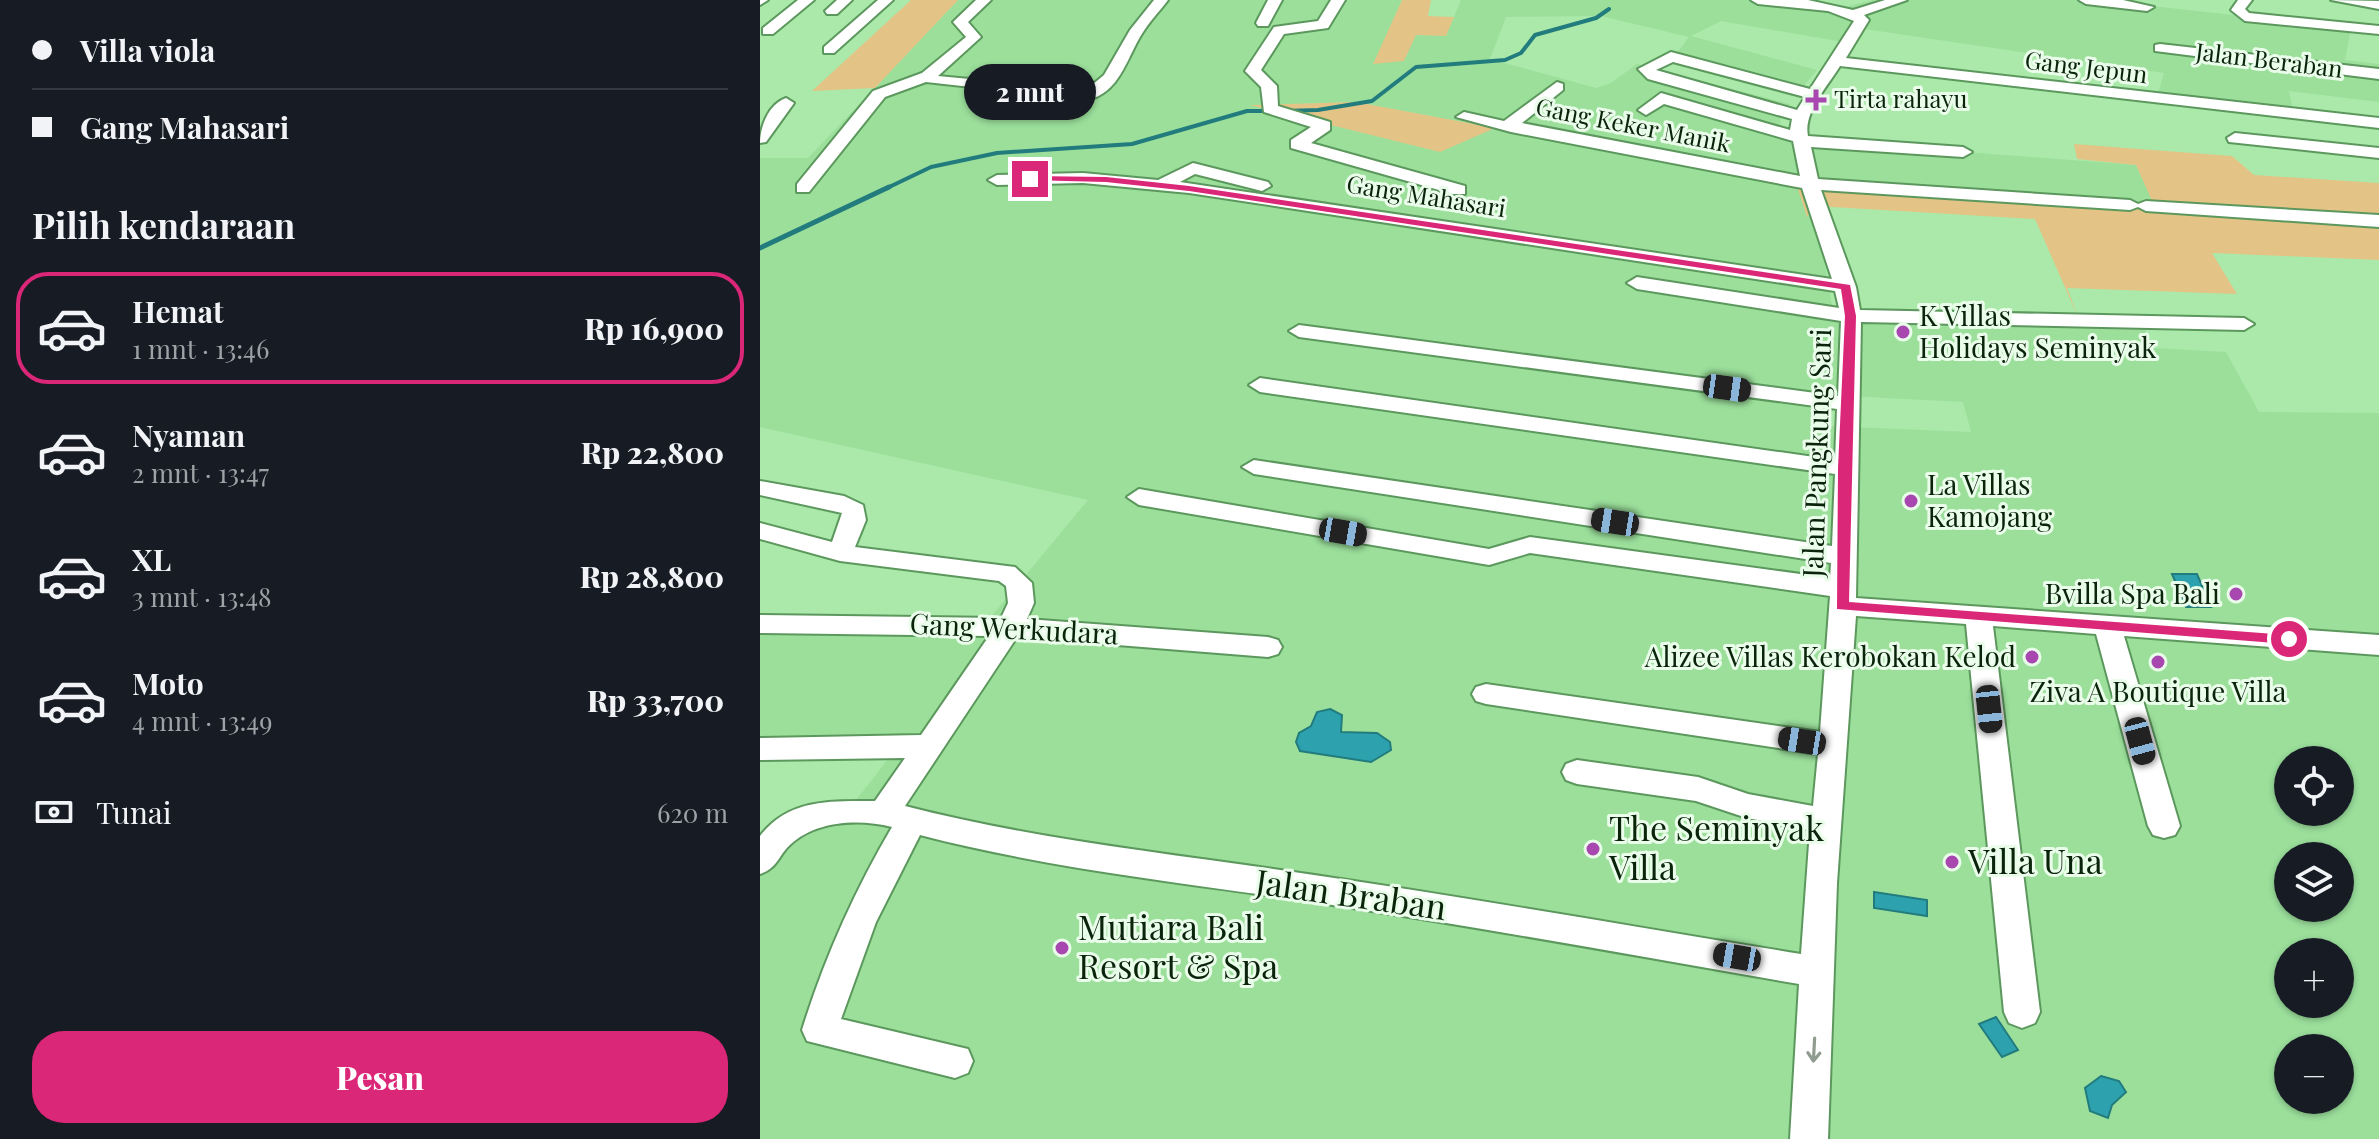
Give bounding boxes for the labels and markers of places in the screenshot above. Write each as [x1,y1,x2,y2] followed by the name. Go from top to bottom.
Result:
[1834,82,1967,114] place label: Tirta rahayu
[1805,89,1827,111] marker: Tirta rahayu
[1919,296,2157,365] place label: K Villas Holidays Seminyak
[1894,323,1912,341] marker: K Villas Holidays Seminyak
[1927,465,2052,534] place label: La Villas Kamojang
[1902,492,1920,510] marker: La Villas Kamojang
[2045,574,2220,611] place label: Bvilla Spa Bali
[2227,585,2245,603] marker: Bvilla Spa Bali
[1644,637,2016,674] place label: Alizee Villas Kerobokan Kelod
[2023,648,2041,666] marker: Alizee Villas Kerobokan Kelod
[2149,653,2167,671] marker: Ziva A Boutique Villa
[2029,672,2287,709] place label: Ziva A Boutique Villa
[1608,804,1824,889] place label: The Seminyak Villa
[1967,837,2103,883] place label: Villa Una
[1584,840,1602,858] marker: The Seminyak Villa
[1943,853,1961,871] marker: Villa Una
[1078,903,1278,988] place label: Mutiara Bali Resort & Spa
[1053,939,1071,957] marker: Mutiara Bali Resort & Spa

